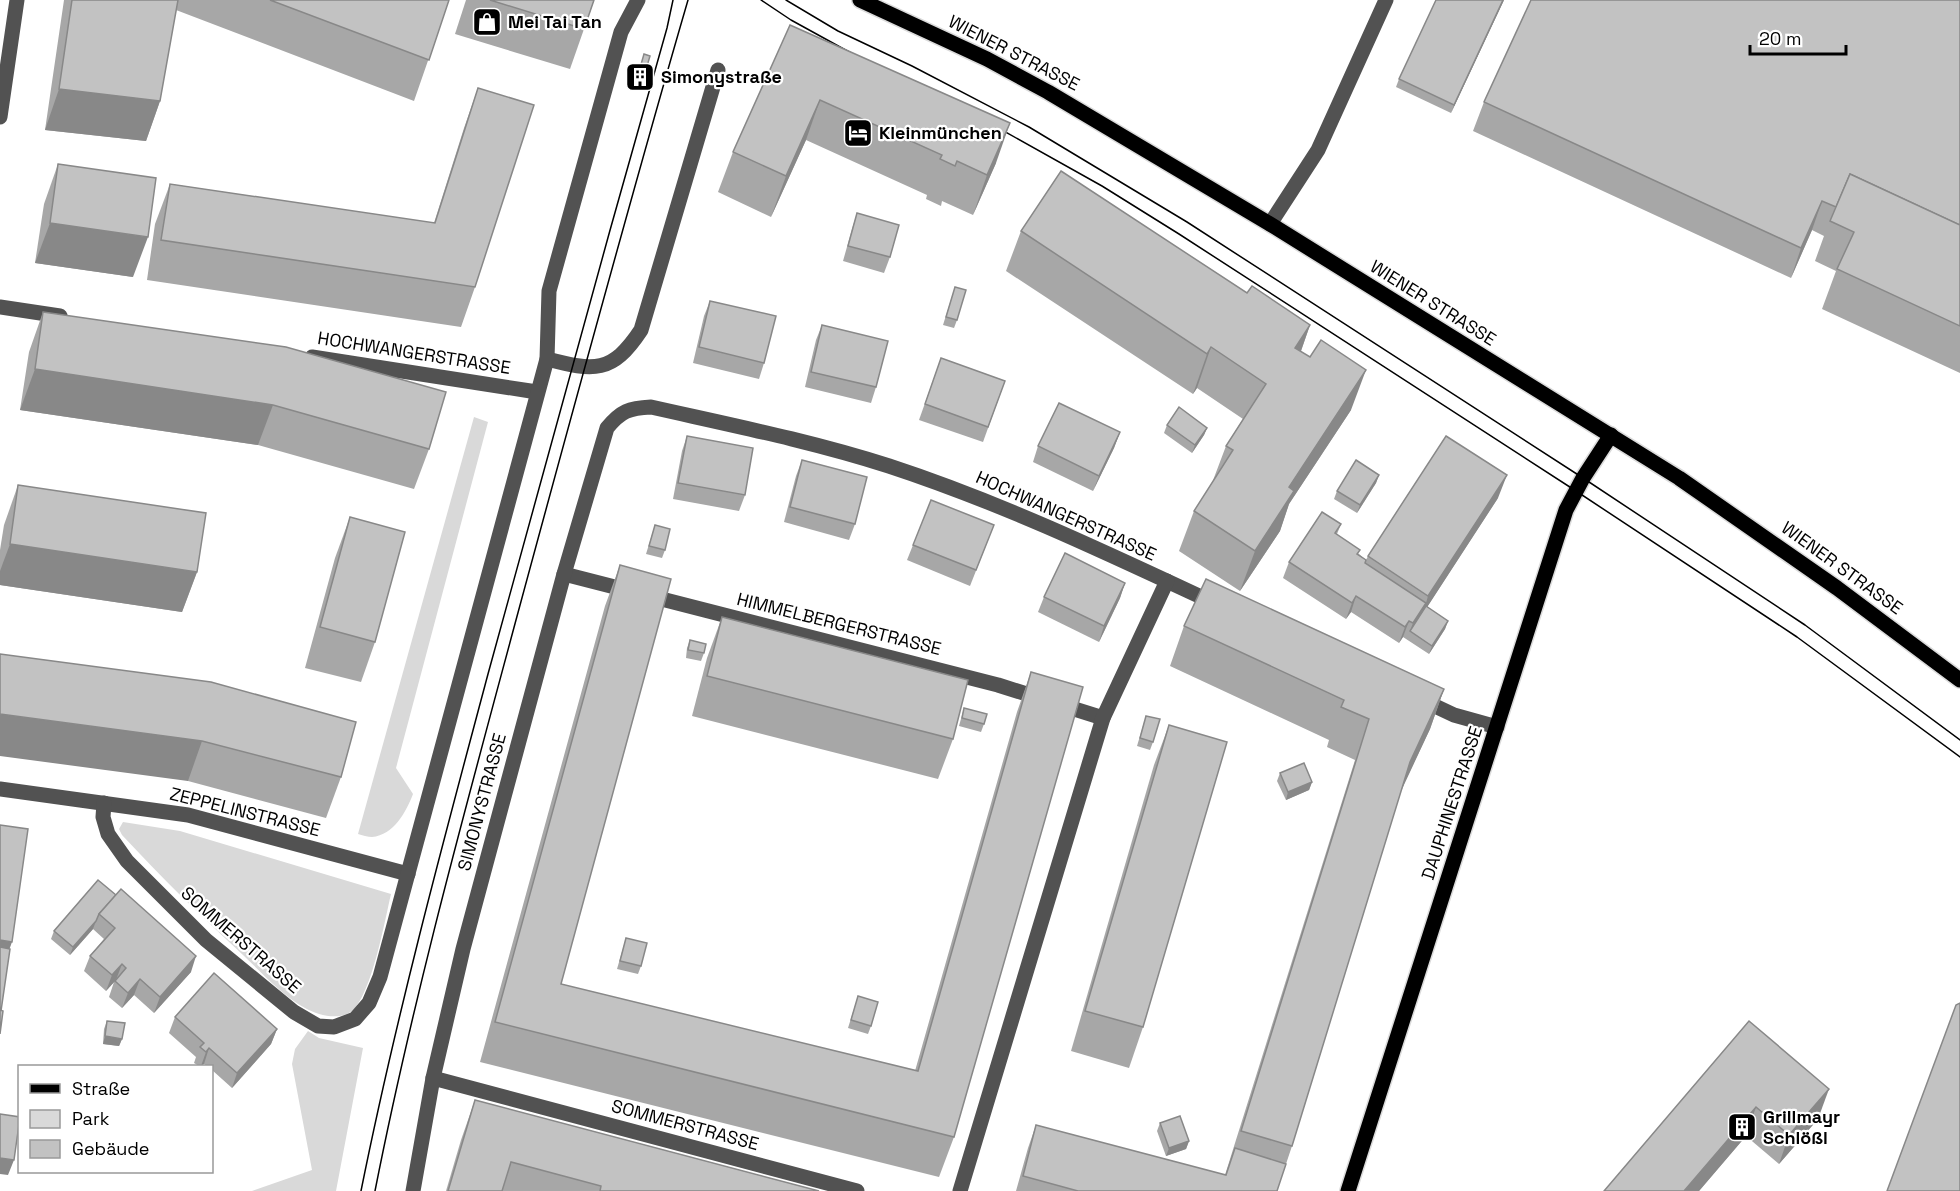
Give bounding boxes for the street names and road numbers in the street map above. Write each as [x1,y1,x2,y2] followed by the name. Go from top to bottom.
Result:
[945,10,1084,96] street label: WIENER STRASSE
[1366,255,1501,351] street label: WIENER STRASSE
[316,326,512,379] street label: HOCHWANGERSTRASSE
[972,465,1160,566] street label: HOCHWANGERSTRASSE
[1777,516,1907,619] street label: WIENER STRASSE
[734,587,944,660] street label: HIMMELBERGERSTRASSE
[1416,723,1487,882] street label: DAUPHINESTRASSE
[452,731,511,873] street label: SIMONYSTRASSE
[167,782,323,841] street label: ZEPPELINSTRASSE
[177,881,306,998] street label: SOMMERSTRASSE
[609,1094,761,1155] street label: SOMMERSTRASSE

